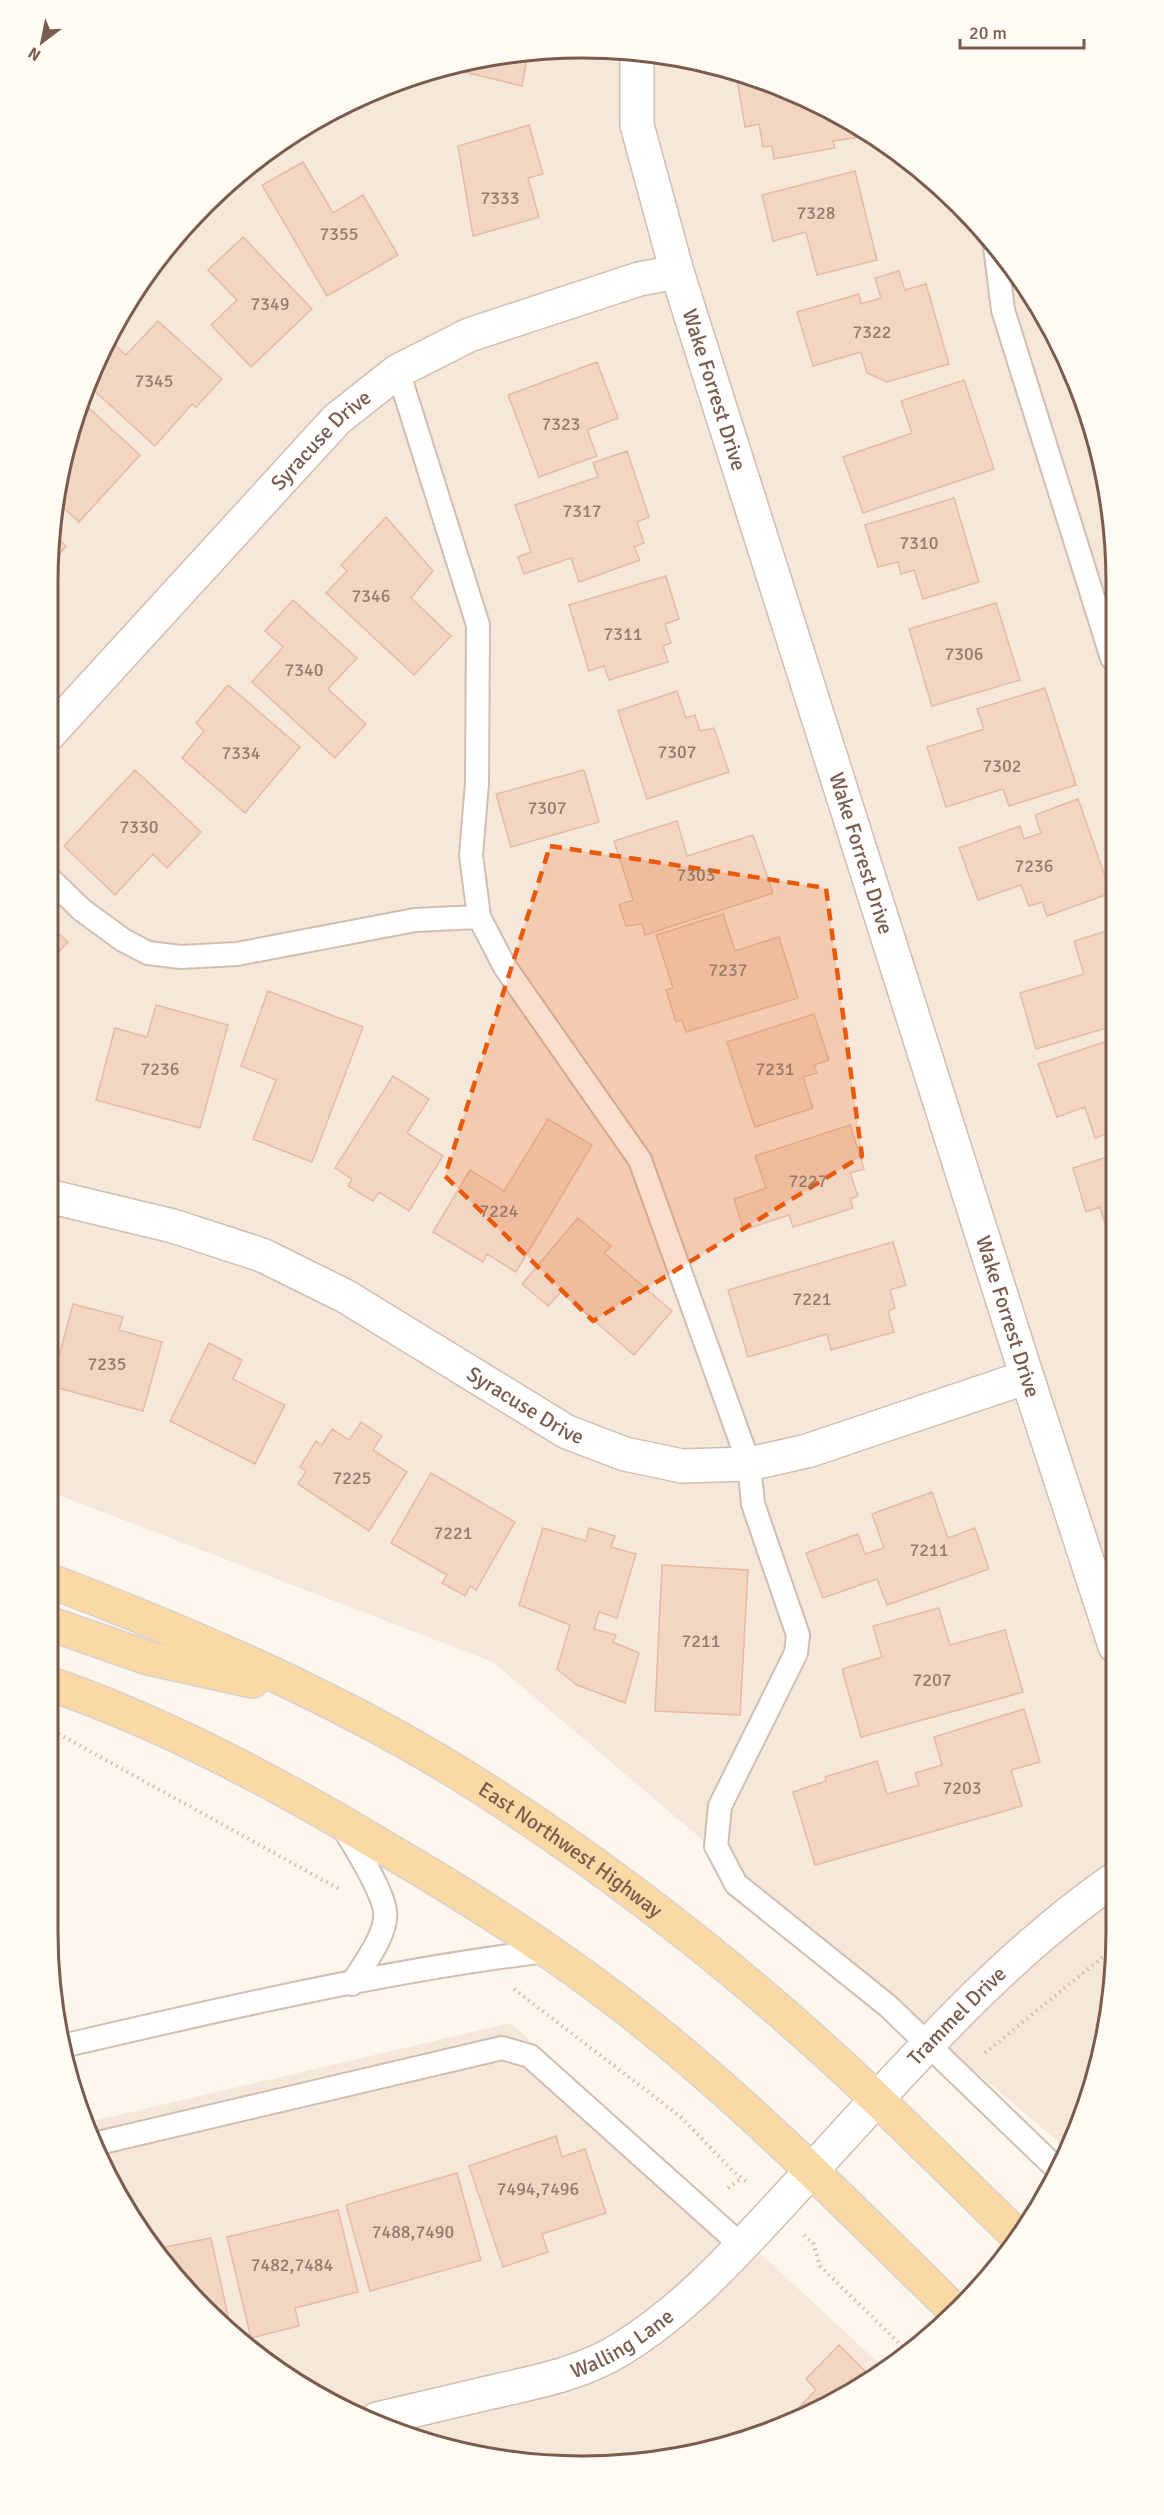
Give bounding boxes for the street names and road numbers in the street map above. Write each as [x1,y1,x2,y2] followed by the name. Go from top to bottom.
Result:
[677,306,752,474] street label: Wake Forrest Drive
[265,384,376,496] street label: Syracuse Drive
[823,769,899,937] street label: Wake Forrest Drive
[970,1232,1046,1401] street label: Wake Forrest Drive
[462,1361,587,1450] street label: Syracuse Drive
[474,1776,668,1924] street label: East Northwest Highway
[902,1961,1012,2071] street label: Trammel Drive
[567,2303,679,2384] street label: Walling Lane

